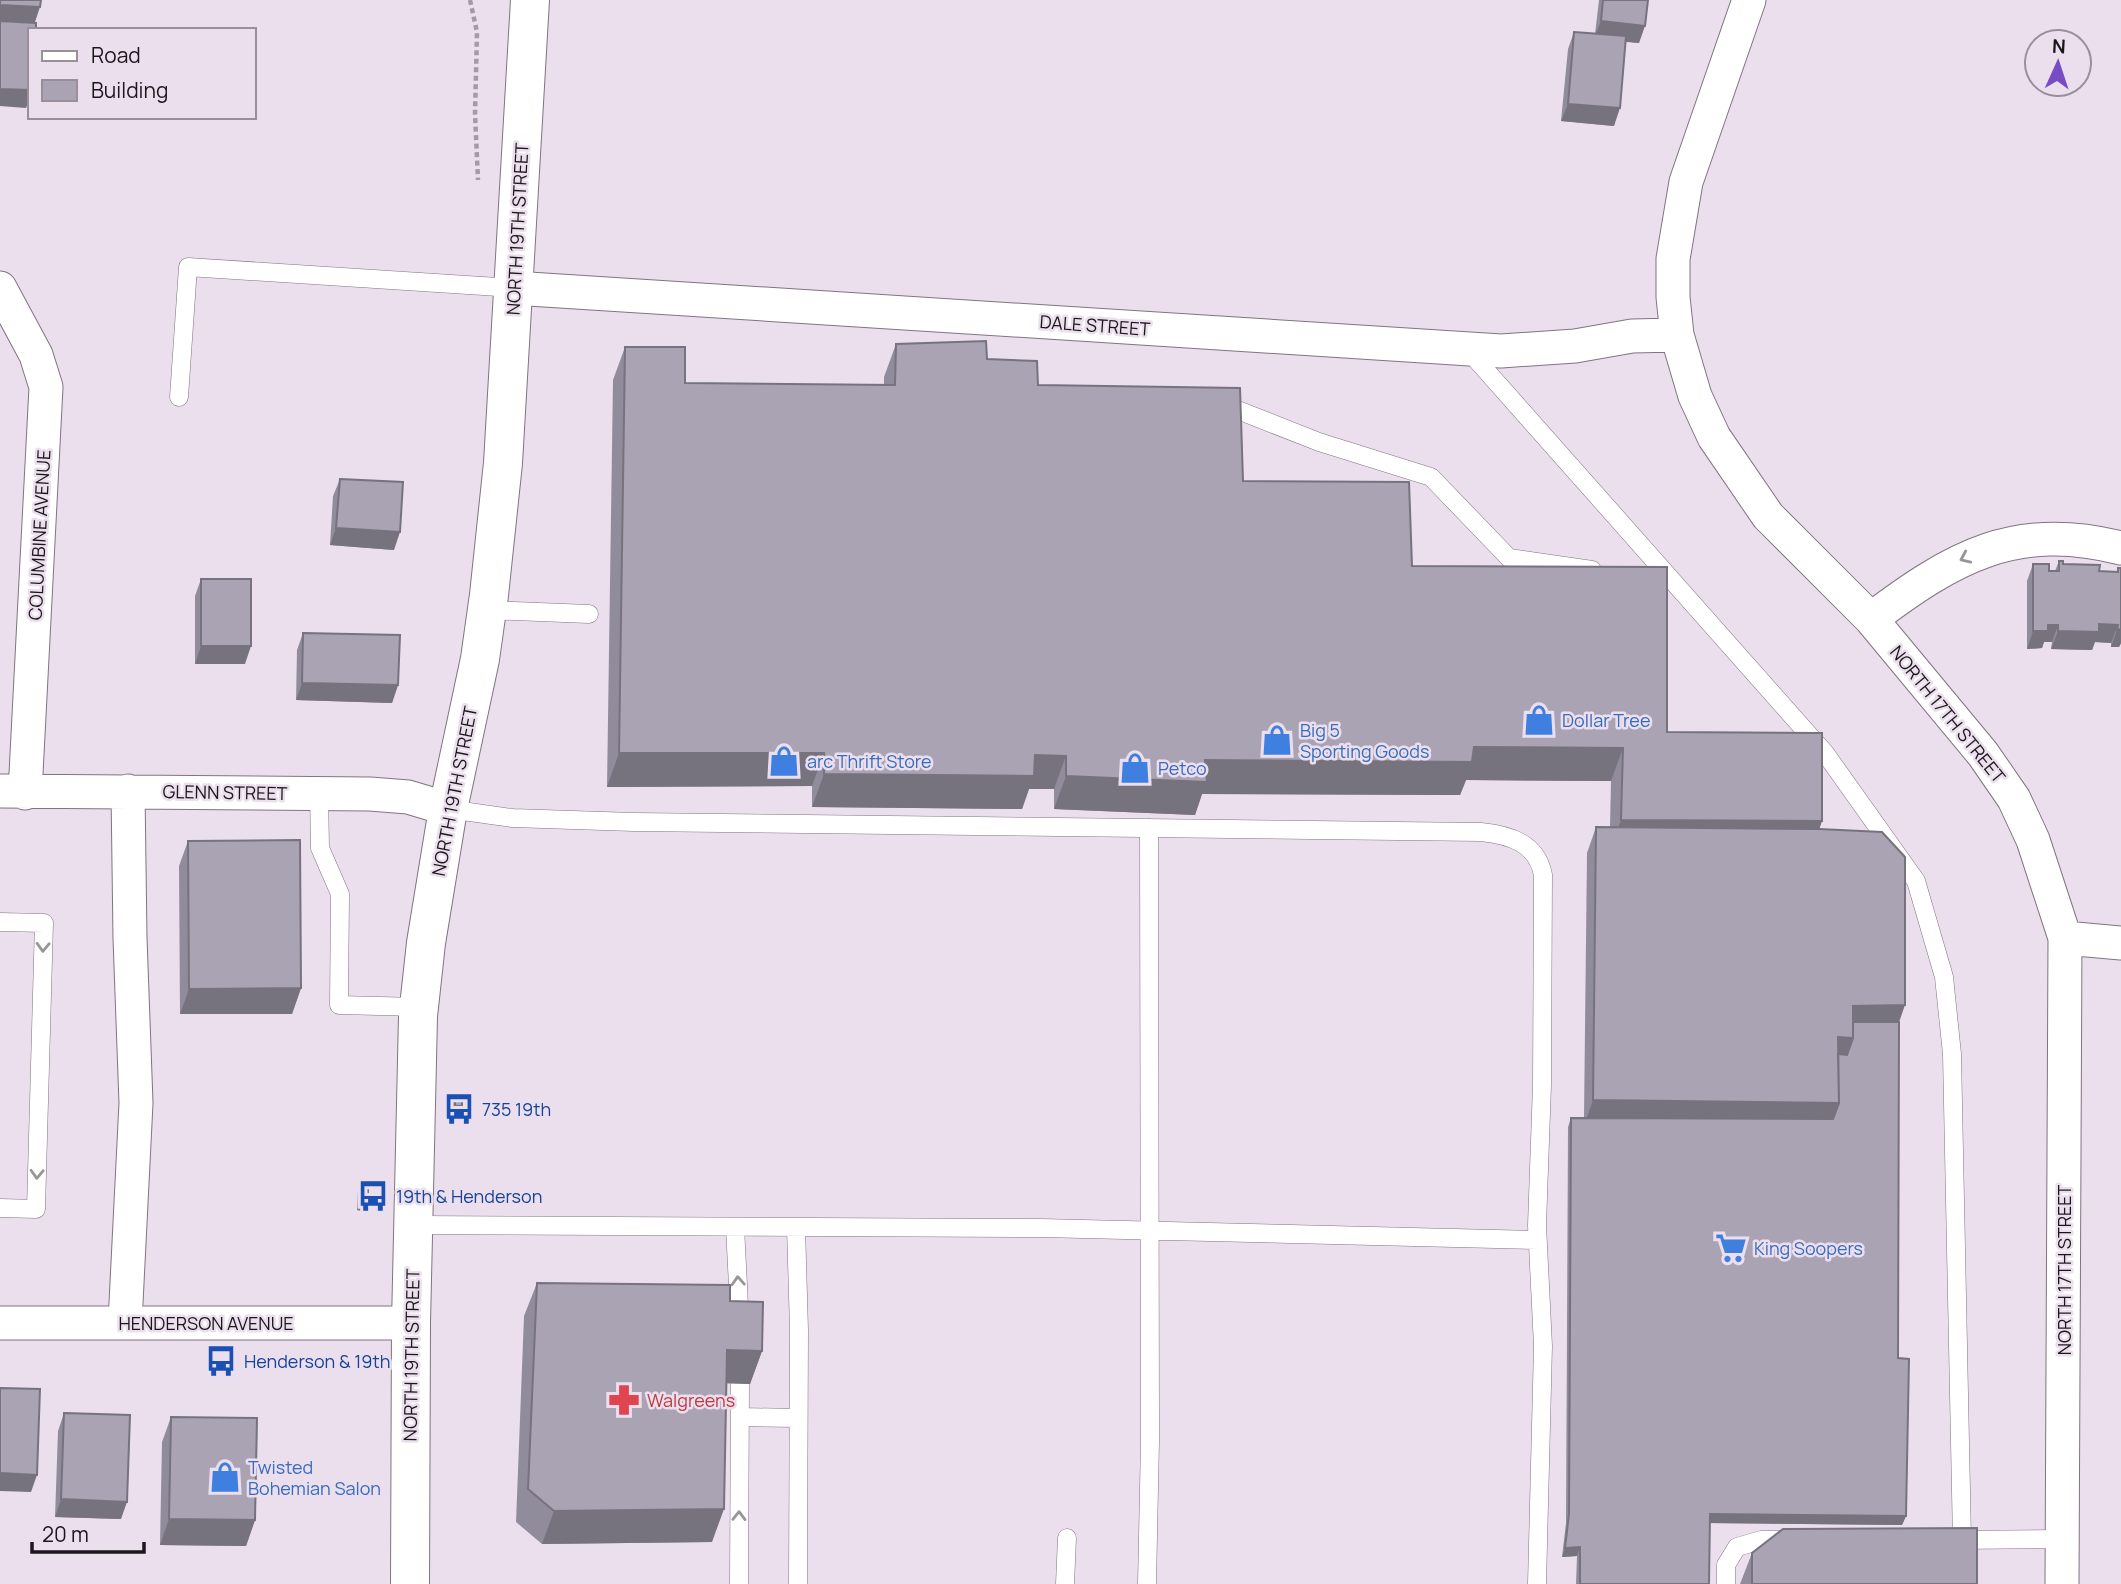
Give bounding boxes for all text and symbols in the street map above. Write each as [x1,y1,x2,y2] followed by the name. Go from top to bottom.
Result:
[28,28,256,119] legend
[2023,28,2093,98] north arrow
[2051,33,2066,59] text: N
[91,41,141,69] text: Road
[91,76,168,104] text: Building
[500,142,534,316] street label: NORTH 19TH STREET
[1039,309,1151,341] street label: DALE STREET
[23,449,55,621] street label: COLUMBINE AVENUE
[1960,550,1972,564] one-way arrow
[1885,640,2011,788] street label: NORTH 17TH STREET
[1522,703,1556,737] shop icon: Dollar Tree
[426,704,482,878] street label: NORTH 19TH STREET
[1562,708,1650,732] place label: Dollar Tree
[1300,718,1429,763] place label: Big 5 Sporting Goods
[1260,723,1294,757] shop icon: Big 5 Sporting Goods
[767,744,801,778] shop icon: arc Thrift Store
[807,749,932,773] place label: arc Thrift Store
[1118,751,1152,785] shop icon: Petco
[1158,756,1207,780] place label: Petco
[162,779,288,805] street label: GLENN STREET
[36,942,51,953] one-way arrow
[442,1092,476,1126] bus stop icon: 735 19th
[482,1097,551,1121] place label: 735 19th
[29,1170,45,1180] one-way arrow
[356,1179,390,1213] bus stop icon: 19th & Henderson
[396,1184,542,1208] place label: 19th & Henderson
[2052,1184,2076,1355] street label: NORTH 17TH STREET
[1714,1231,1748,1265] supermarket icon: King Soopers
[1754,1236,1863,1260] place label: King Soopers
[397,1268,425,1442] street label: NORTH 19TH STREET
[731,1275,746,1286] one-way arrow
[118,1311,294,1335] street label: HENDERSON AVENUE
[204,1344,238,1378] bus stop icon: Henderson & 19th
[244,1349,390,1373] place label: Henderson & 19th
[607,1383,641,1417] pharmacy icon: Walgreens
[647,1388,735,1412] place label: Walgreens
[248,1455,381,1500] place label: Twisted Bohemian Salon
[208,1460,242,1494] shop icon: Twisted Bohemian Salon
[32,1510,144,1554] scale bar
[732,1510,747,1521] one-way arrow
[42,1520,89,1548] text: 20 m

